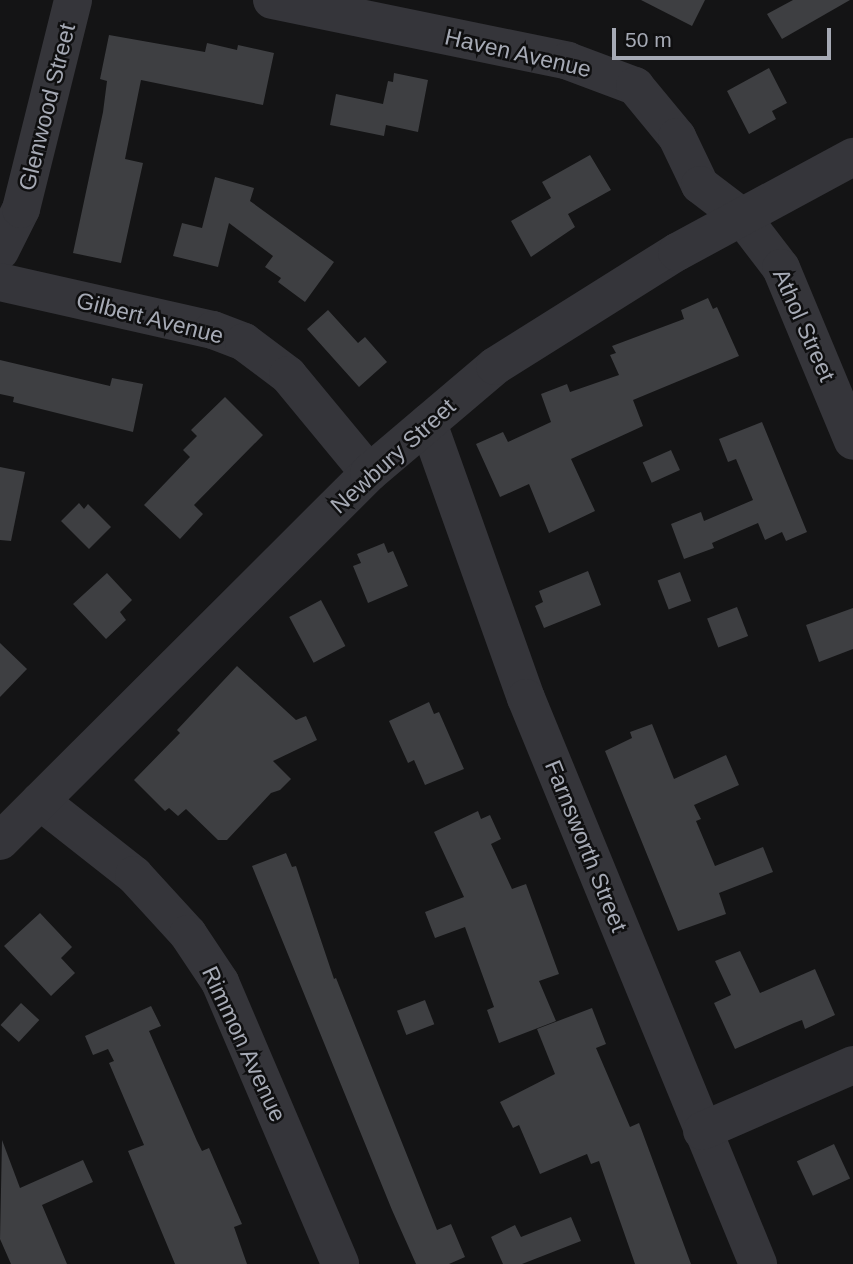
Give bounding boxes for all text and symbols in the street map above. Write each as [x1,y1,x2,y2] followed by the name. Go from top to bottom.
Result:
[615,14,834,58] scale bar
[13,21,81,193] street label: Glenwood Street
[442,23,594,83] street label: Haven Avenue
[625,28,672,51] text: 50 m
[767,264,841,386] street label: Athol Street
[73,286,227,350] street label: Gilbert Avenue
[325,393,461,519] street label: Newbury Street
[539,756,633,936] street label: Farnsworth Street
[196,961,292,1127] street label: Rimmon Avenue

